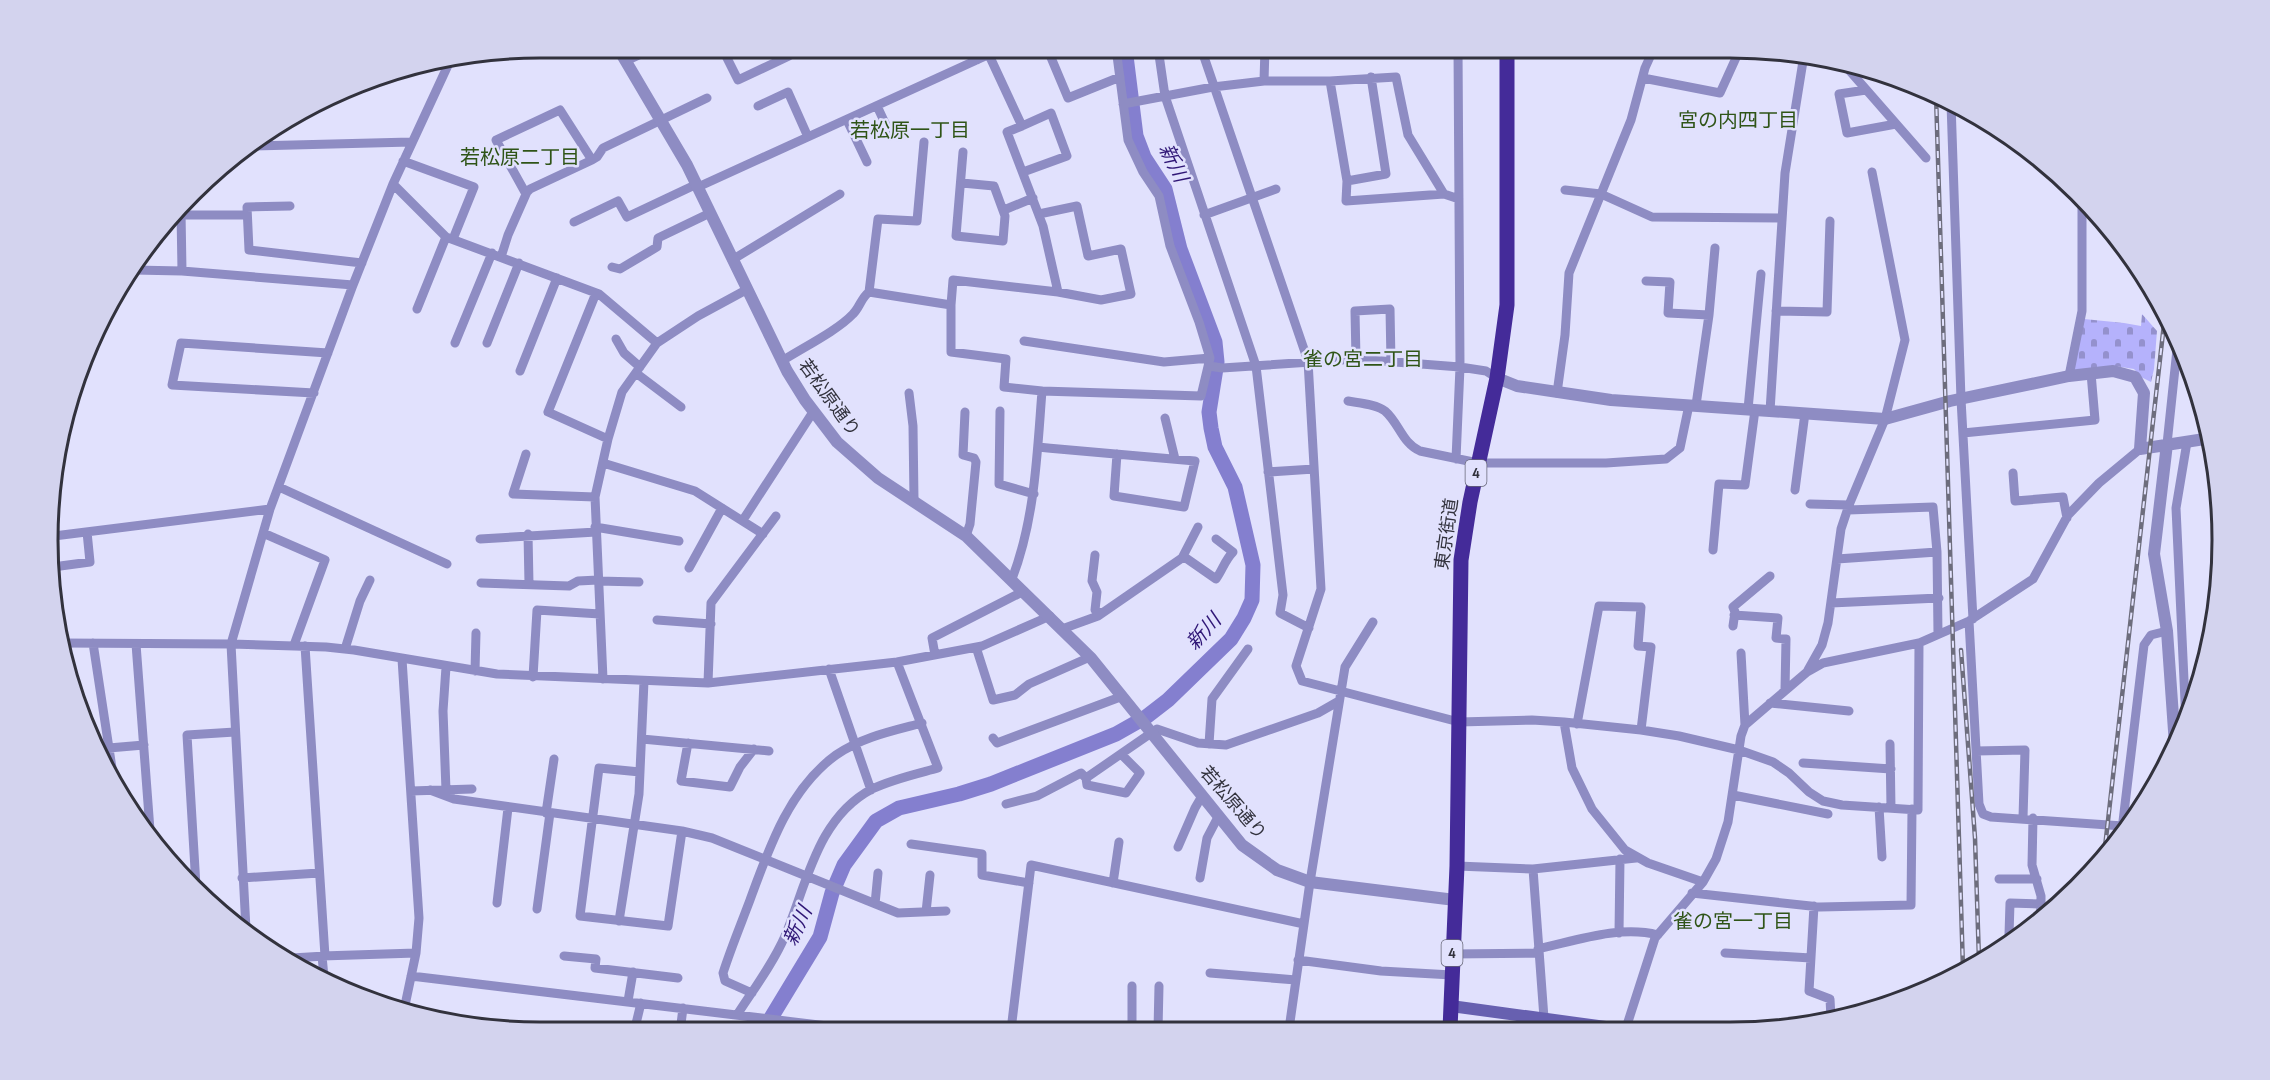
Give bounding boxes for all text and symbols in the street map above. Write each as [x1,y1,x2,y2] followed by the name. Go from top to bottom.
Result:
[1678,109,1798,133] district label: 宮の内四丁目
[850,119,970,143] district label: 若松原一丁目
[1153,140,1193,188] water label: 新川
[460,146,580,170] district label: 若松原二丁目
[1303,348,1423,372] district label: 雀の宮二丁目
[794,355,864,441] street label: 若松原通り
[1466,460,1486,486] road number: 4
[1432,497,1462,571] street label: 東京街道
[1182,608,1228,655] water label: 新川
[1196,762,1270,844] street label: 若松原通り
[779,901,818,949] water label: 新川
[1673,910,1793,934] district label: 雀の宮一丁目
[1442,940,1462,966] road number: 4

